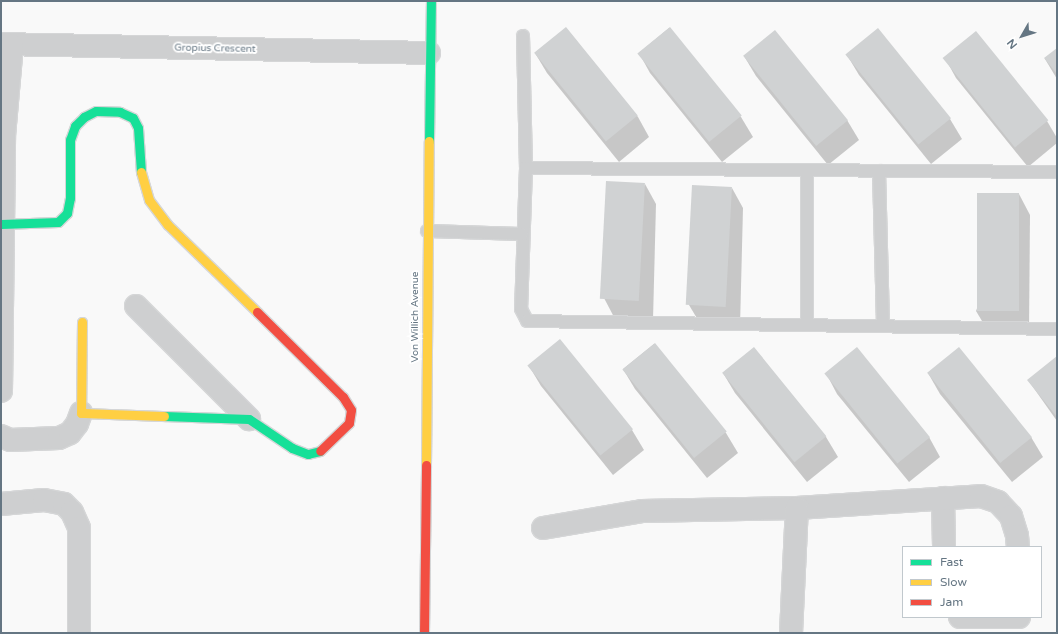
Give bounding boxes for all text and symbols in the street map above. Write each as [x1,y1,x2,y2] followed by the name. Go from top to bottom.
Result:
[1002,16,1042,56] north arrow
[1004,36,1020,51] text: N
[174,42,256,56] street label: Gropius Crescent
[410,272,422,362] street label: Von Willich Avenue
[902,546,1042,618] legend
[940,555,963,569] text: Fast
[940,575,967,589] text: Slow
[940,595,963,609] text: Jam

